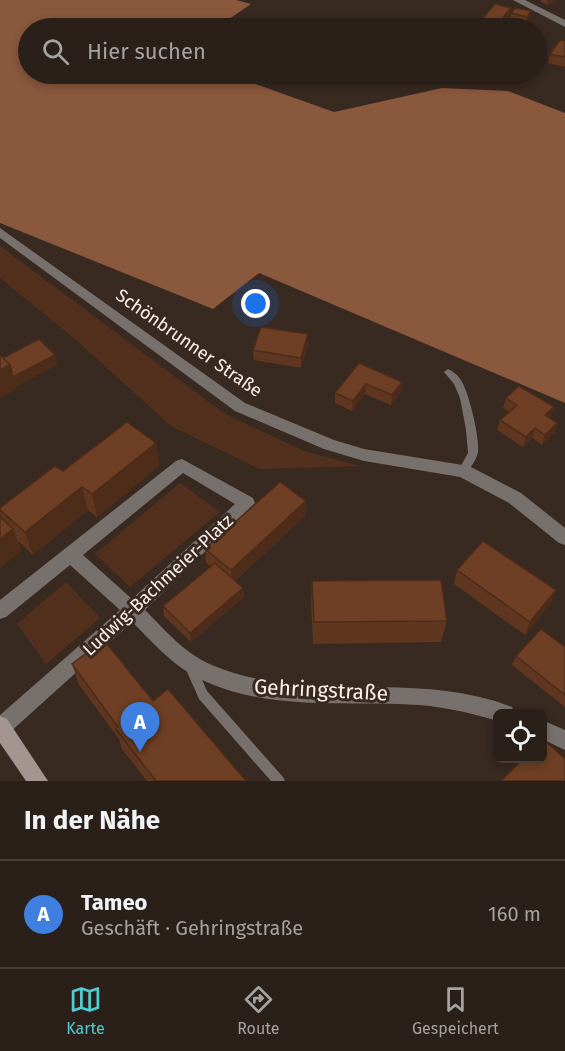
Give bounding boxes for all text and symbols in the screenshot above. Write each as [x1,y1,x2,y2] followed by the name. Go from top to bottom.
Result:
[18,18,547,84] search box
[39,35,72,68] icon: search
[87,38,206,65] text: Hier suchen
[112,284,266,402] street label: Schönbrunner Straße
[241,289,270,318] your location
[78,509,238,660] street label: Ludwig-Bachmeier-Platz
[253,674,389,706] street label: Gehringstraße
[120,702,160,752] pin: A
[493,709,547,763] map controls
[493,709,547,763] button: locate
[24,805,160,836] text: In der Nähe
[81,889,147,916] text: Tameo
[38,902,49,926] text: A
[488,902,541,926] text: 160 m
[81,916,303,940] text: Geschäft · Gehringstraße
[66,983,105,1038] tab: Karte
[237,983,280,1038] tab: Route
[412,983,499,1038] tab: Gespeichert

